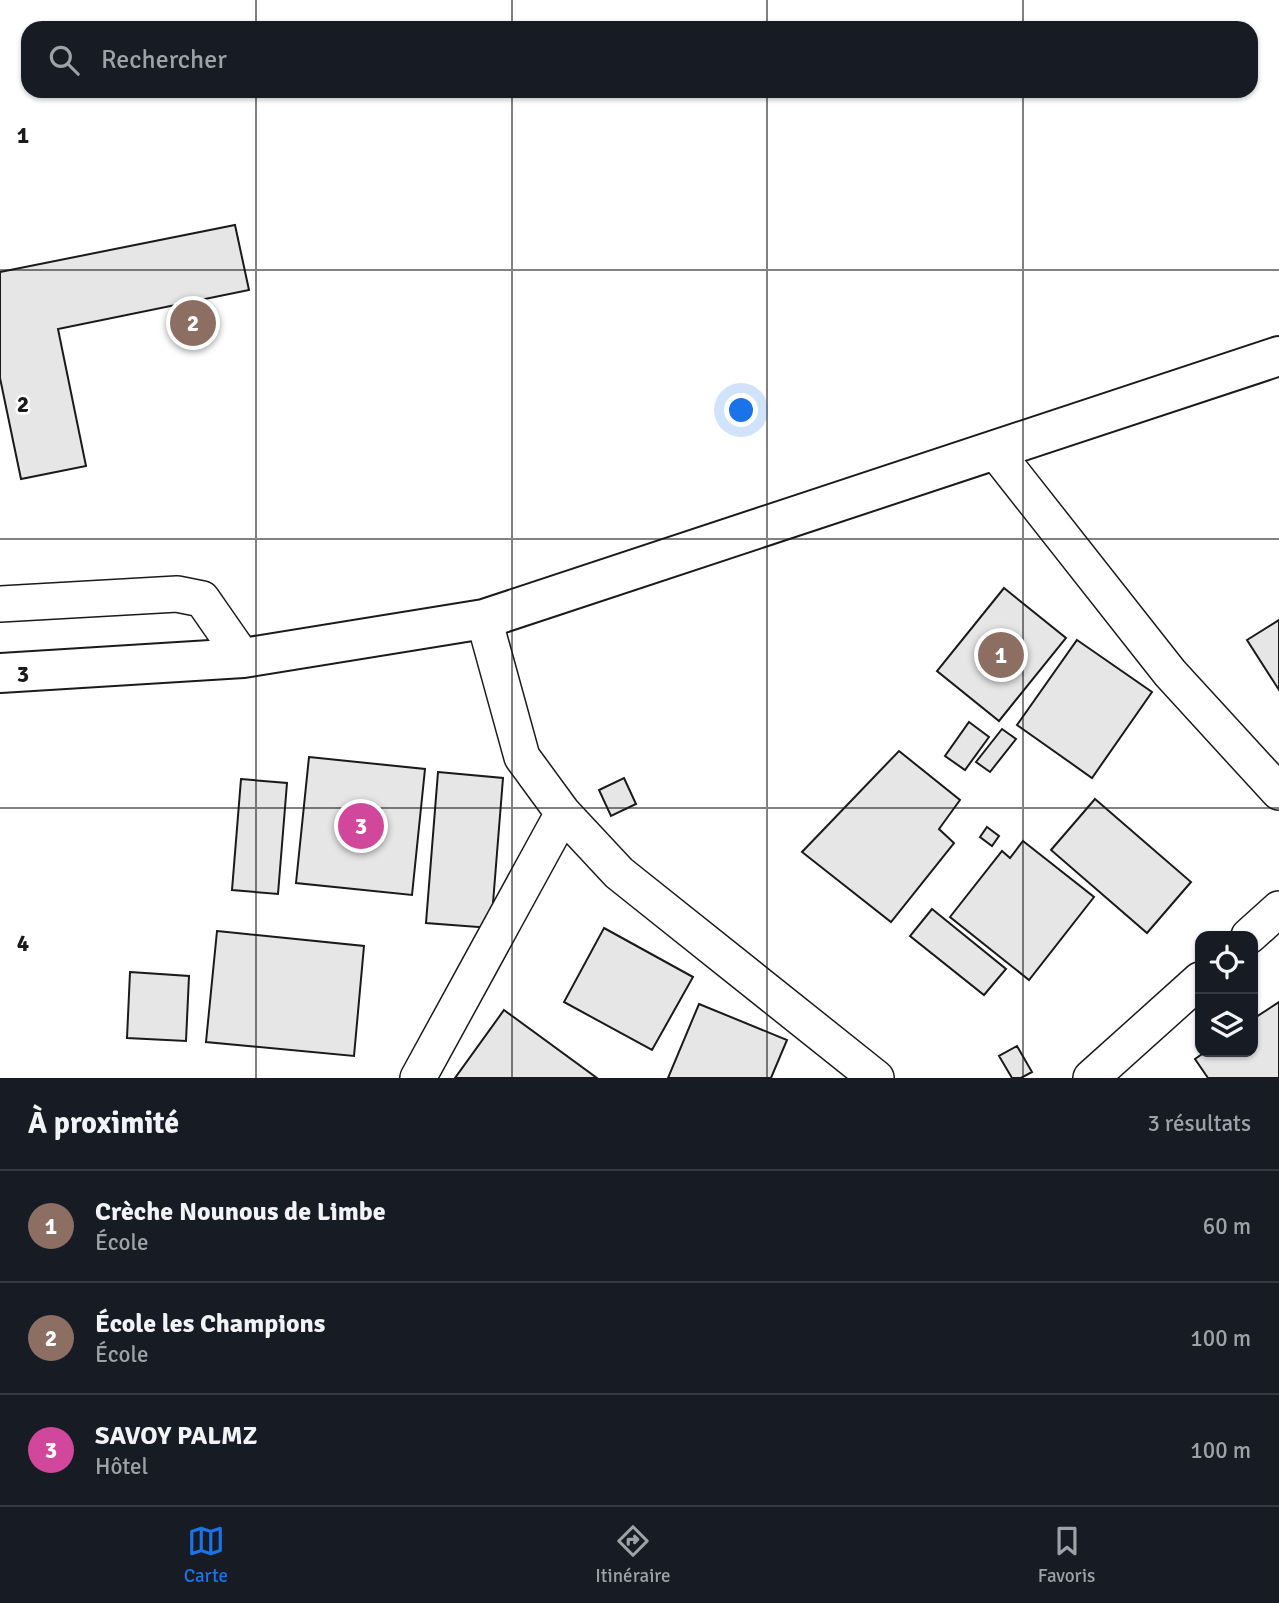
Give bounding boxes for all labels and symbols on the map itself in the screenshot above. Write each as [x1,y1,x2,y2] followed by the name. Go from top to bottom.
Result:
[17,121,29,150] text: 1
[170,297,216,349] pin: 2
[17,390,29,419] text: 2
[724,393,758,427] your location
[978,629,1024,681] pin: 1
[17,660,29,689] text: 3
[338,800,384,852] pin: 3
[17,929,29,958] text: 4

